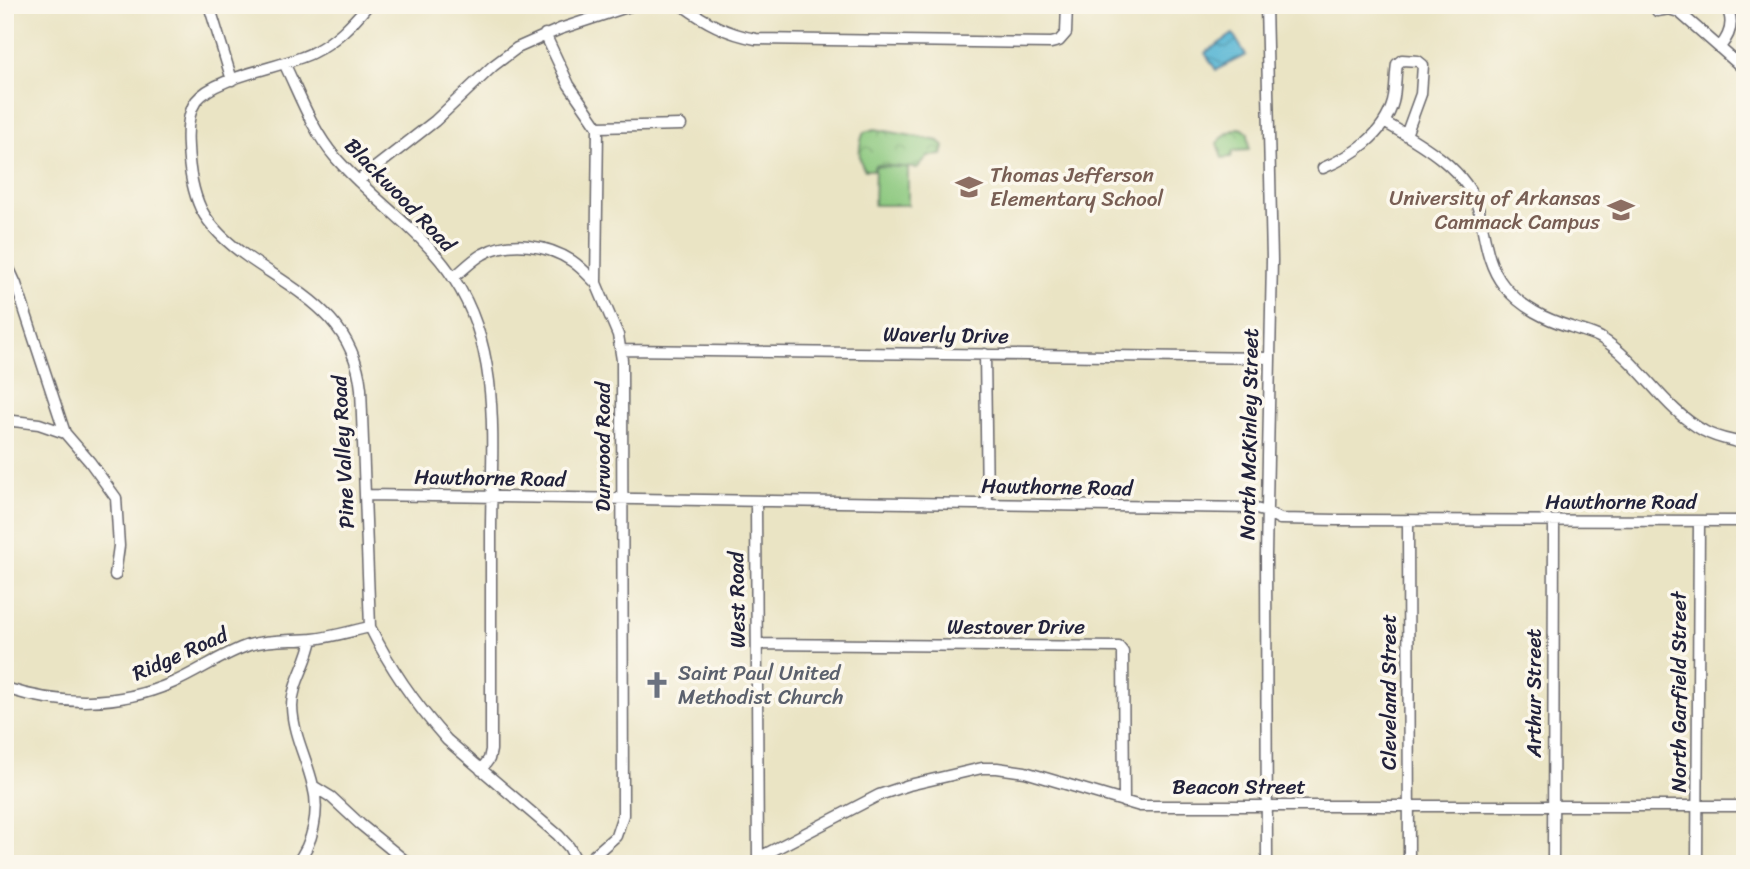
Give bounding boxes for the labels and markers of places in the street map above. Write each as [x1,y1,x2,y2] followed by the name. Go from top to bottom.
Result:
[990,156,1164,218] place label: Thomas Jefferson Elementary School
[954,172,984,202] school or university icon: Thomas Jefferson Elementary School
[1389,179,1600,241] place label: University of Arkansas Cammack Campus
[1606,195,1636,225] school or university icon: University of Arkansas Cammack Campus
[678,654,843,716] place label: Saint Paul United Methodist Church
[642,670,672,700] church icon: Saint Paul United Methodist Church

